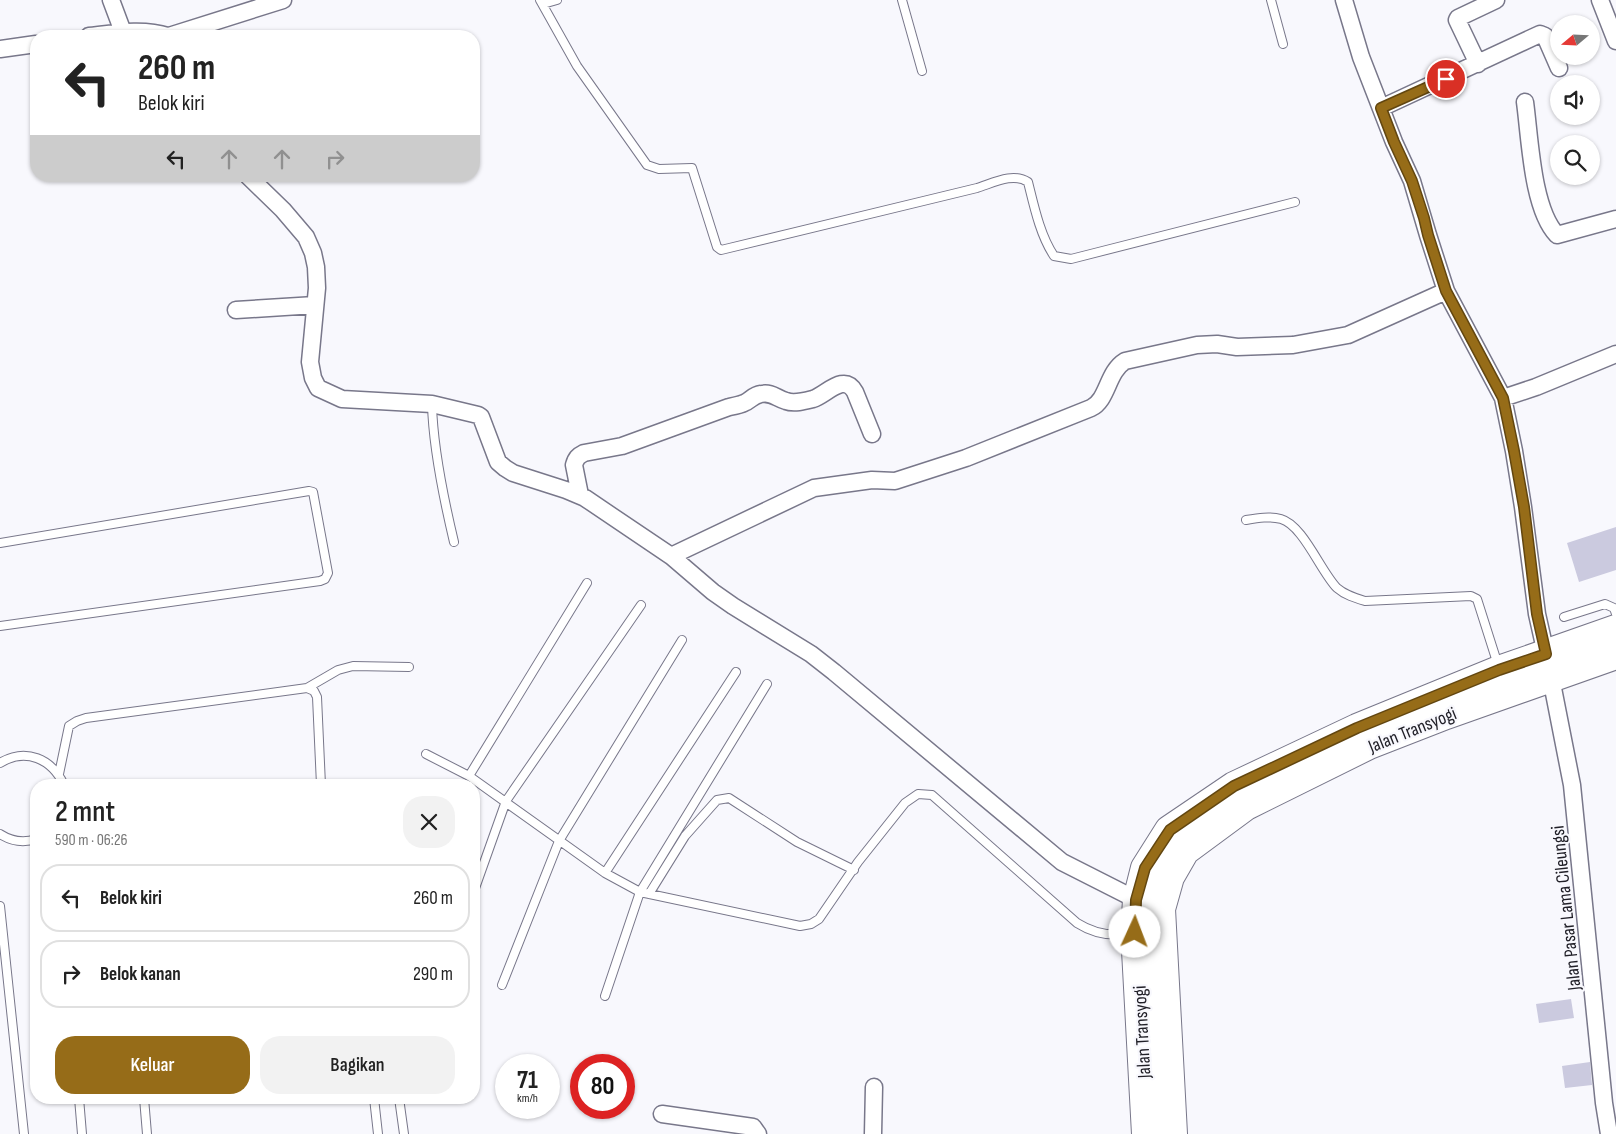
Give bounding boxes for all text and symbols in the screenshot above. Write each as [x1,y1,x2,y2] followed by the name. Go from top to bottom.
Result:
[1550,15,1600,65] north arrow
[1550,15,1600,185] map controls
[138,47,215,90] text: 260 m
[55,50,120,115] icon: left
[1425,58,1467,100] pin
[1432,65,1460,93] icon: arrive
[1550,75,1600,125] button: sound
[138,90,205,117] text: Belok kiri
[1550,135,1600,185] button: search
[162,145,190,173] icon: left
[215,145,243,173] icon: ahead
[268,145,296,173] icon: ahead
[321,145,349,173] icon: right
[1364,702,1460,759] street label: Jalan Transyogi
[55,794,115,830] text: 2 mnt
[403,796,455,848] button: close
[1546,824,1587,992] street label: Jalan Pasar Lama Cileungsi
[55,831,128,850] text: 590 m · 06:26
[57,884,85,912] icon: left
[100,887,162,910] text: Belok kiri
[413,887,453,910] text: 260 m
[1108,905,1160,957] position arrow
[57,960,85,988] icon: right
[100,963,181,986] text: Belok kanan
[413,963,453,986] text: 290 m
[1129,985,1156,1080] street label: Jalan Transyogi
[55,1036,250,1094] button: Keluar
[260,1036,455,1094] button: Bagikan
[570,1054,635,1119] speed limit sign: 80
[517,1065,538,1096] text: 71
[517,1091,538,1106] text: km/h

